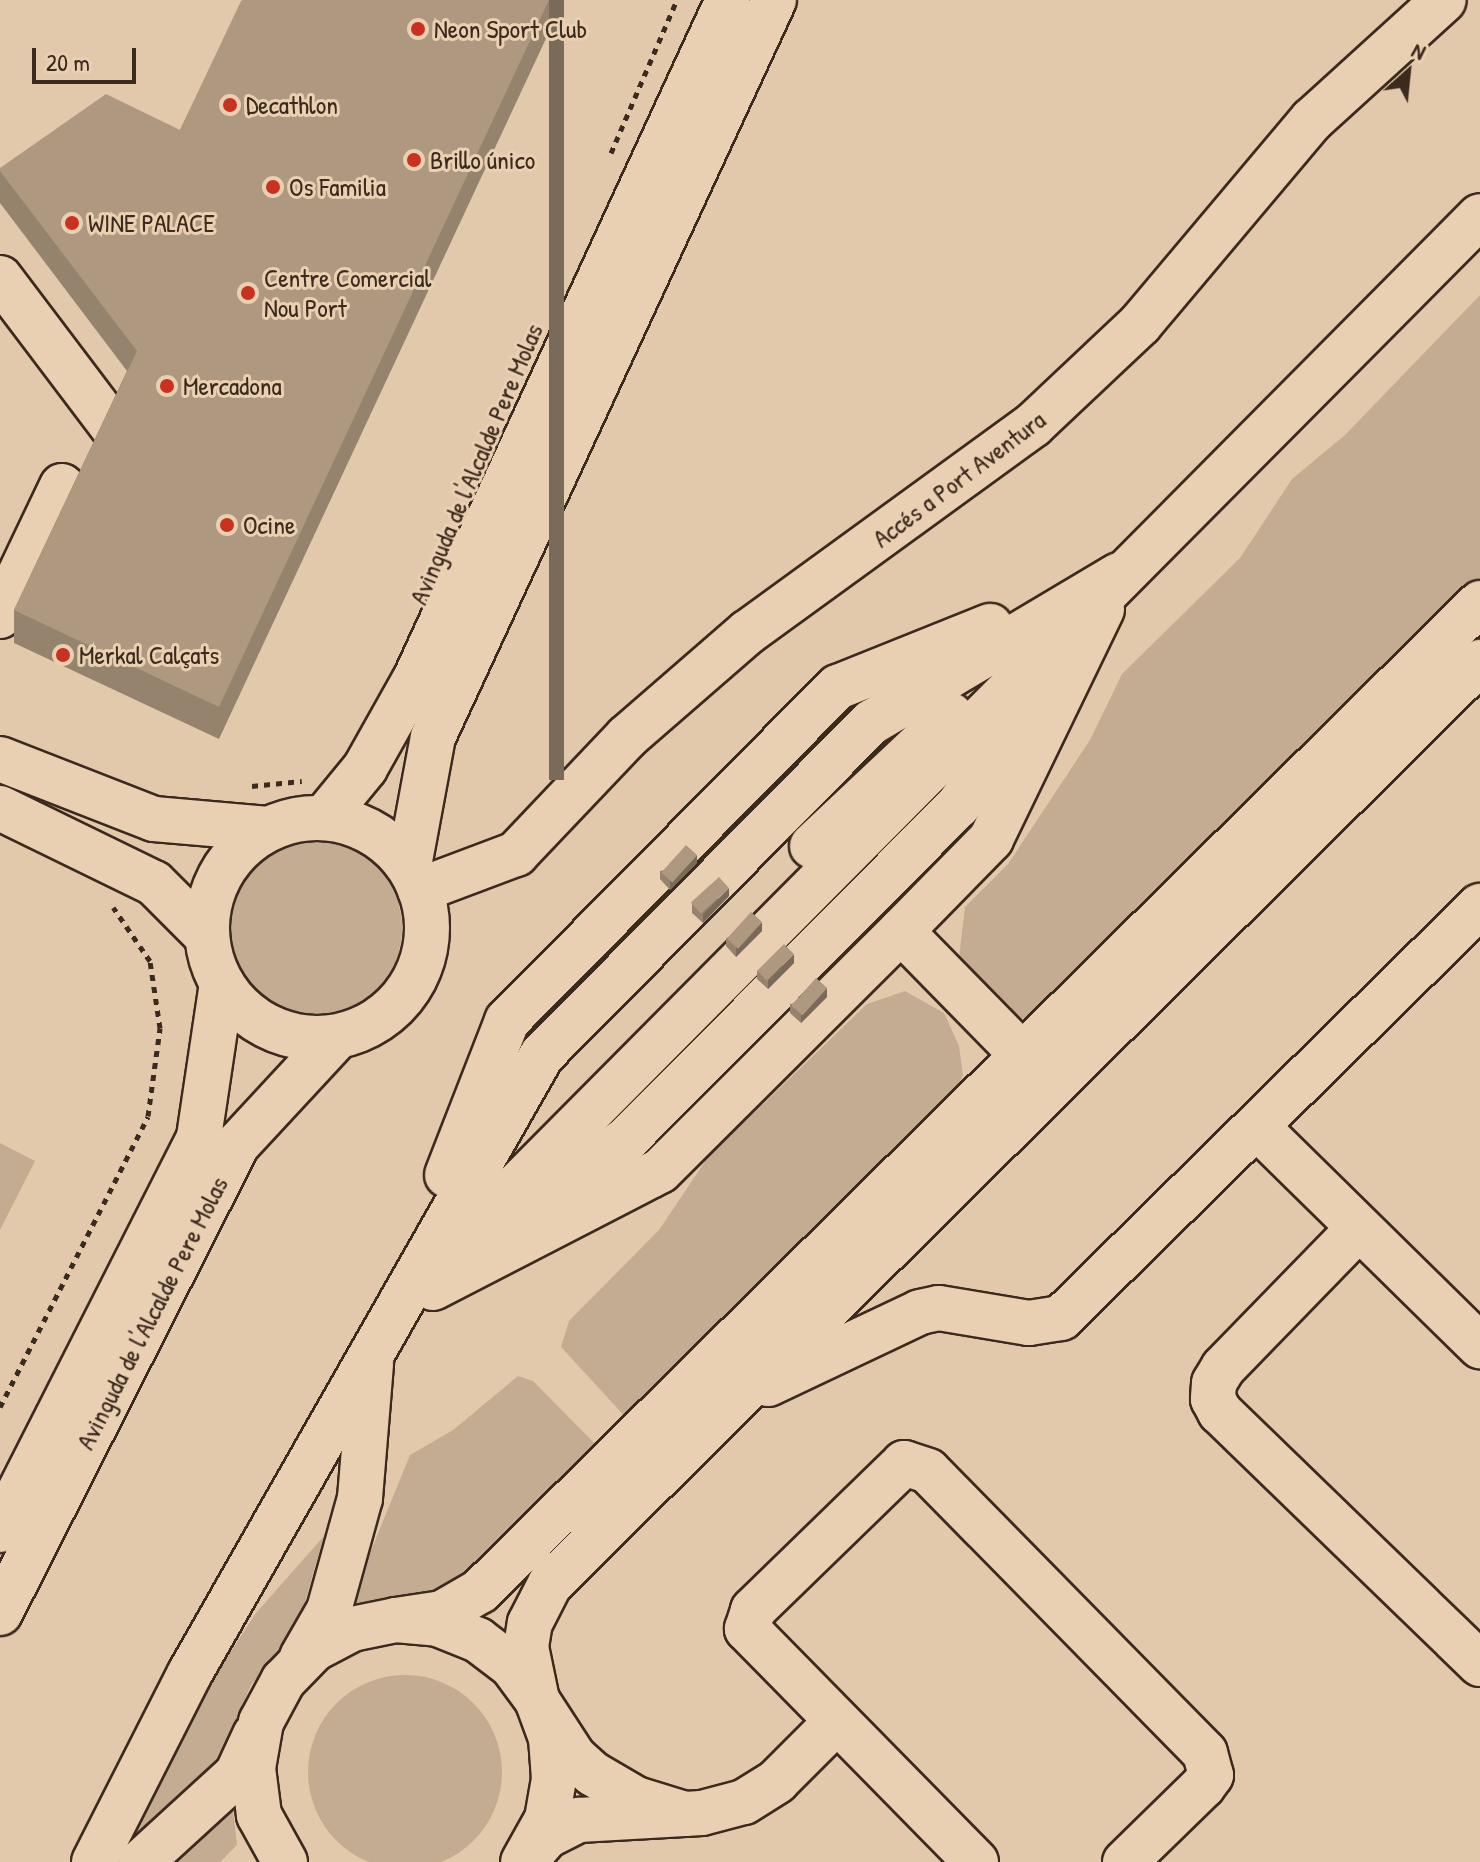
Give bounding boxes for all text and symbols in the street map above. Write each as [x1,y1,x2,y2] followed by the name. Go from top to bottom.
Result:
[434,13,587,45] place label: Neon Sport Club
[409,20,427,38] marker: Neon Sport Club
[36,32,140,82] scale bar
[1368,32,1448,112] north arrow
[1407,35,1431,67] text: N
[46,46,90,78] text: 20 m
[246,89,338,121] place label: Decathlon
[221,96,239,114] marker: Decathlon
[430,144,535,176] place label: Brillo único
[405,151,423,169] marker: Brillo único
[289,171,386,203] place label: Os Familia
[264,178,282,196] marker: Os Familia
[88,207,215,239] place label: WINE PALACE
[63,214,81,232] marker: WINE PALACE
[264,262,431,324] place label: Centre Comercial Nou Port
[239,284,257,302] marker: Centre Comercial Nou Port
[403,319,549,609] street label: Avinguda de l'Alcalde Pere Molas
[183,370,282,402] place label: Mercadona
[158,377,176,395] marker: Mercadona
[867,404,1051,554] street label: Accés a Port Aventura
[243,509,295,541] place label: Ocine
[218,516,236,534] marker: Ocine
[79,639,219,671] place label: Merkal Calçats
[54,646,72,664] marker: Merkal Calçats
[70,1171,234,1455] street label: Avinguda de l'Alcalde Pere Molas

